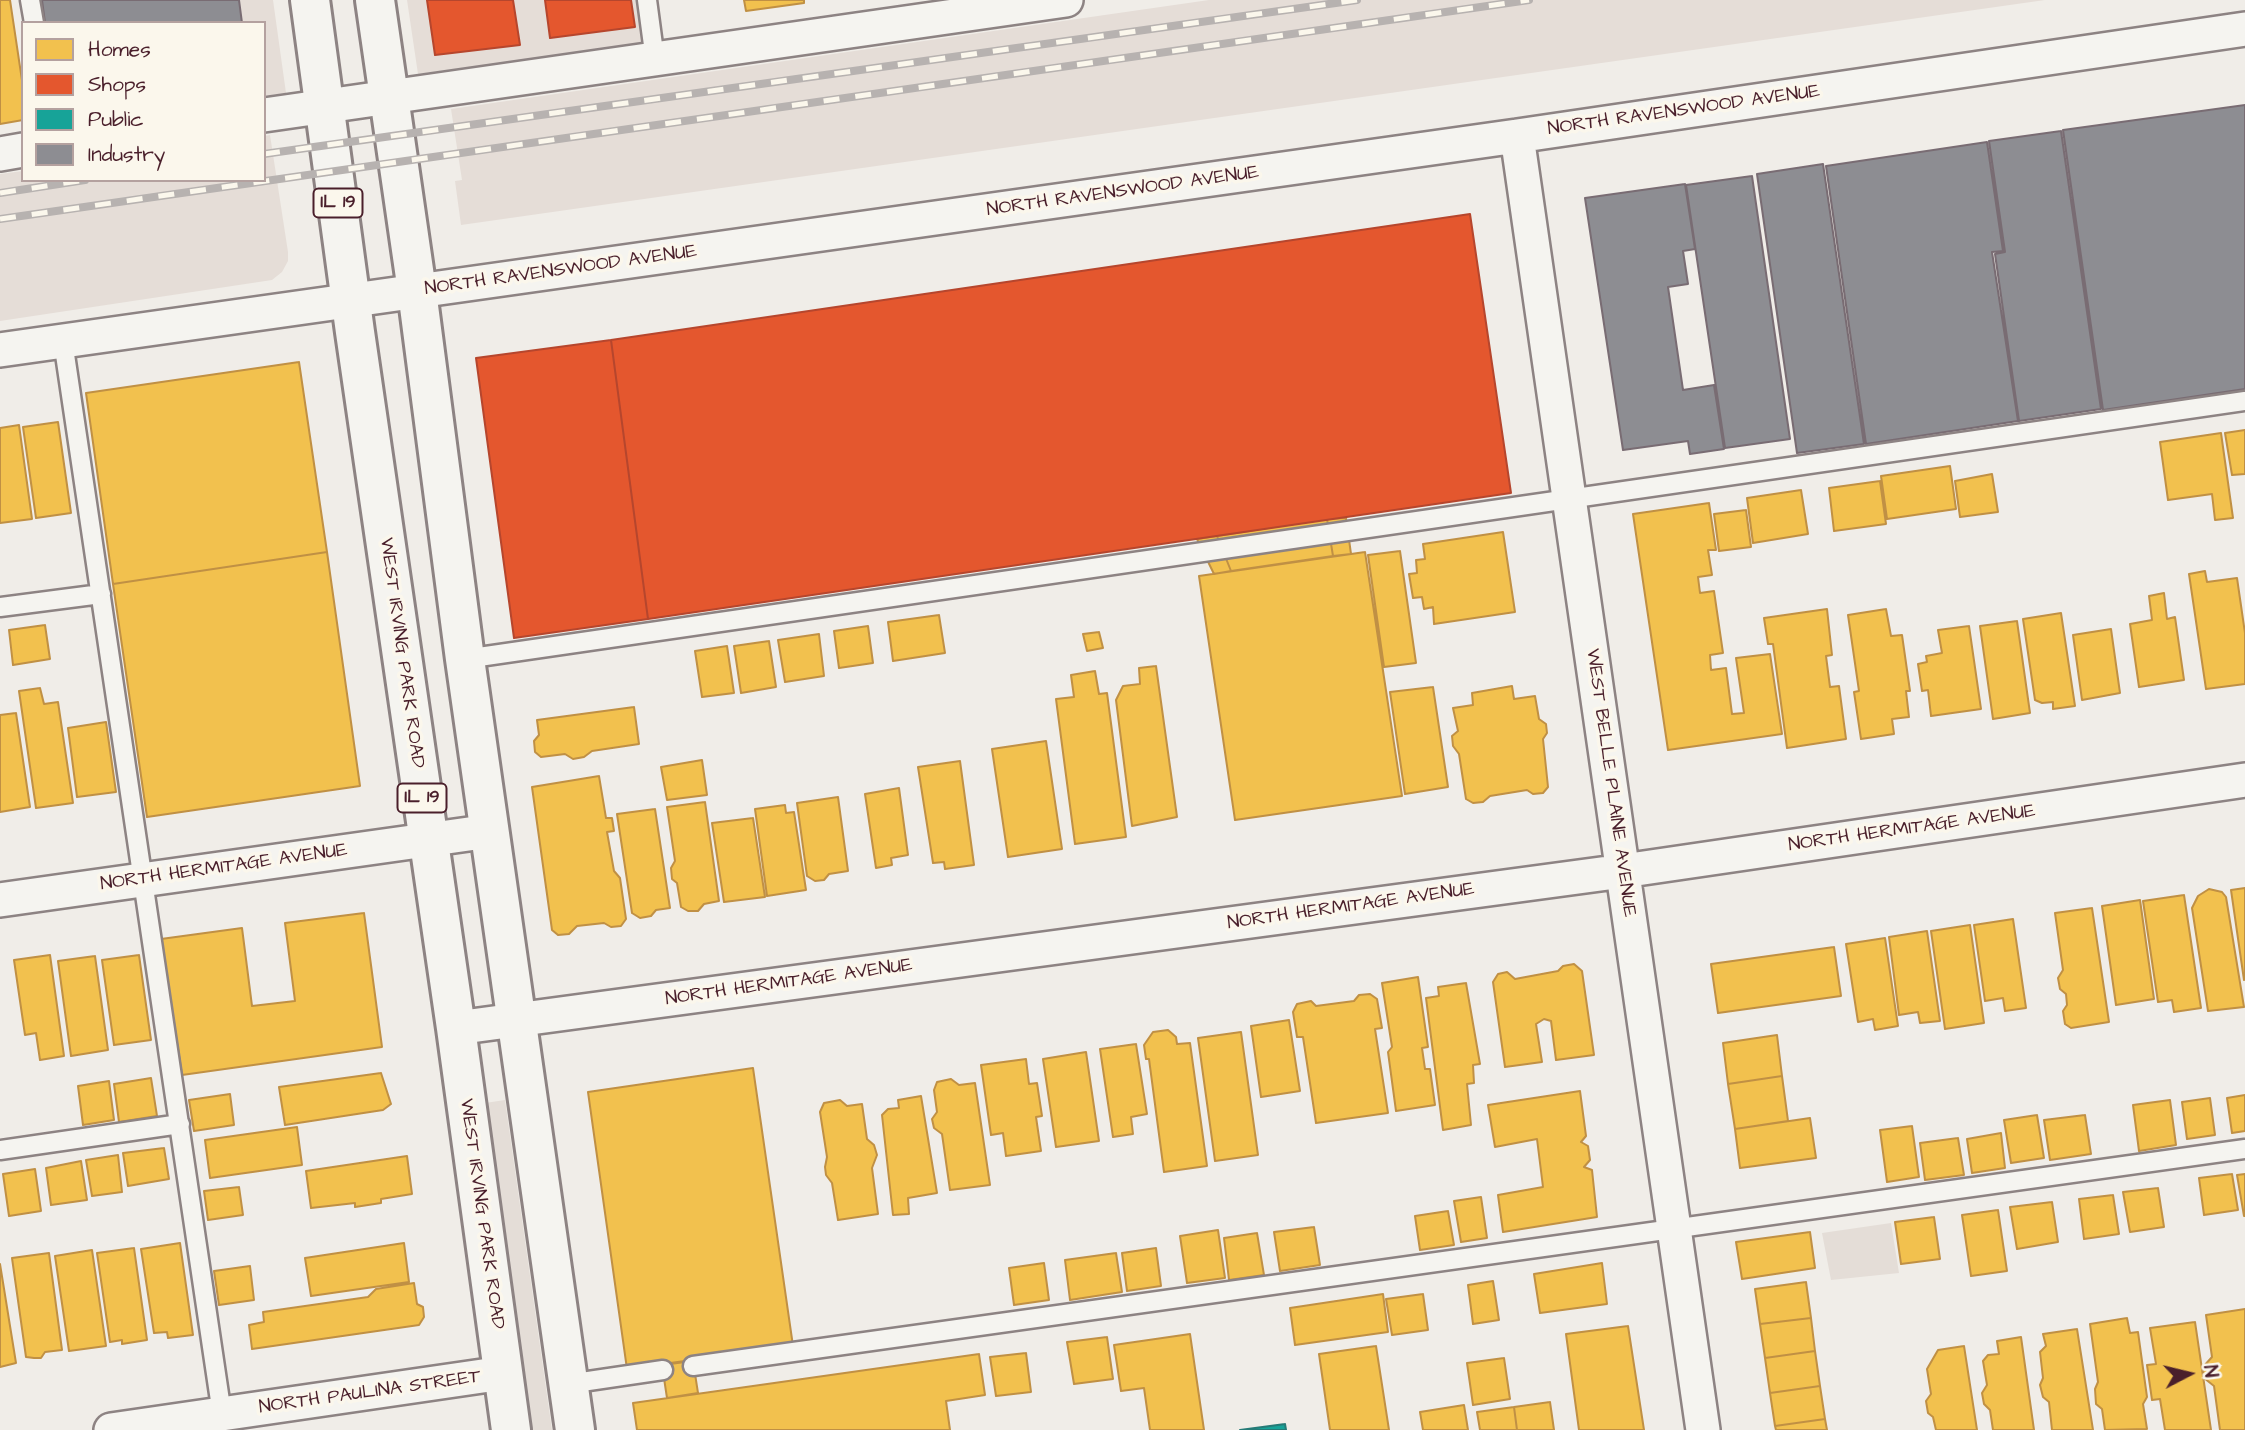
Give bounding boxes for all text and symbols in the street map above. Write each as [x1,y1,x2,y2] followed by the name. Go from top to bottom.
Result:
[21,21,266,182] legend
[88,35,151,64] text: Homes
[88,70,146,99] text: Shops
[1546,81,1822,141] street label: NORTH RAVENSWOOD AVENUE
[88,105,144,134] text: Public
[88,140,165,169] text: Industry
[985,162,1261,222] street label: NORTH RAVENSWOOD AVENUE
[314,188,362,218] road number: IL 19
[423,241,699,301] street label: NORTH RAVENSWOOD AVENUE
[374,536,428,770] street label: WEST IRVING PARK ROAD
[1580,647,1640,919] street label: WEST BELLE PLAINE AVENUE
[398,784,446,812] road number: IL 19
[1787,800,2037,858] street label: NORTH HERMITAGE AVENUE
[99,839,349,897] street label: NORTH HERMITAGE AVENUE
[1226,878,1476,936] street label: NORTH HERMITAGE AVENUE
[664,954,914,1012] street label: NORTH HERMITAGE AVENUE
[454,1097,508,1331] street label: WEST IRVING PARK ROAD
[2154,1339,2224,1409] north arrow
[2196,1364,2224,1379] text: N
[258,1366,482,1420] street label: NORTH PAULINA STREET

